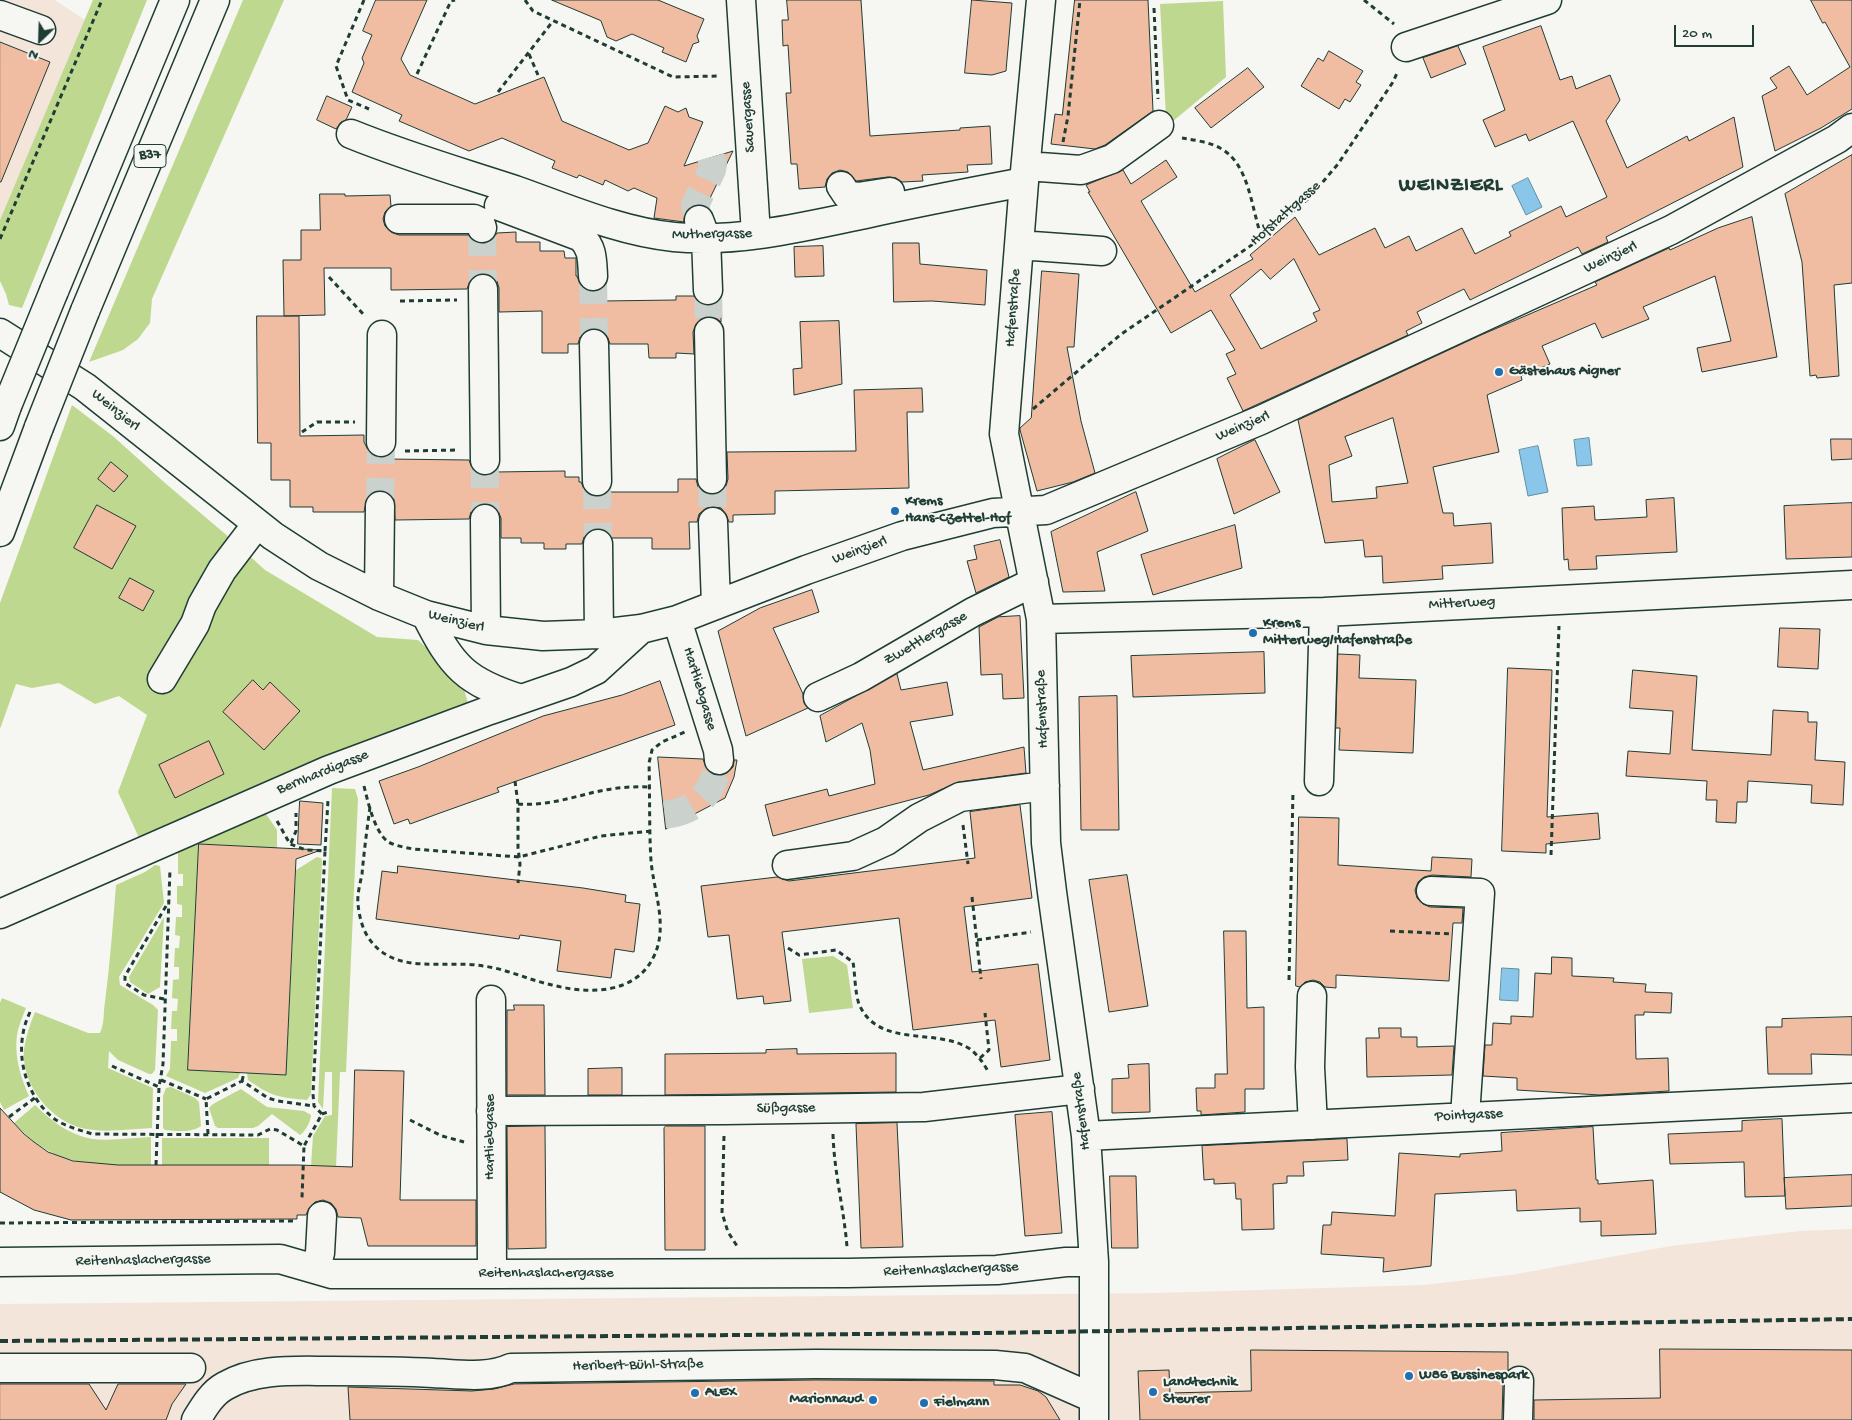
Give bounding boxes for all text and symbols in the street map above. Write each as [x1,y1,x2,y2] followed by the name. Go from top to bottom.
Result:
[15,15,65,65] north arrow
[1677,15,1757,47] scale bar
[1682,25,1712,43] text: 20 m
[26,45,41,64] text: N
[738,81,760,153] street label: Sauergasse
[134,144,166,168] road number: B37
[1398,175,1504,199] district label: WEINZIERL
[1247,178,1325,250] street label: Hofstattgasse
[672,225,752,245] street label: Muthergasse
[1581,238,1641,278] street label: Weinzierl
[1002,268,1026,348] street label: Hafenstraße
[1509,363,1619,381] place label: Gästehaus Aigner
[1493,366,1505,378] marker: Gästehaus Aigner
[87,386,143,436] street label: Weinzierl
[1213,408,1273,446] street label: Weinzierl
[905,493,1011,528] place label: Krems Hans-Czettel-Hof
[889,505,901,517] marker: Krems Hans-Czettel-Hof
[830,533,890,569] street label: Weinzierl
[1428,593,1496,615] street label: Mitterweg
[426,606,486,638] street label: Weinzierl
[881,608,971,670] street label: Zwettlergasse
[1263,615,1412,650] place label: Krems Mitterweg/Hafenstraße
[1247,627,1259,639] marker: Krems Mitterweg/Hafenstraße
[678,645,720,733] street label: Hartliebgasse
[1033,669,1053,749] street label: Hafenstraße
[275,746,371,800] street label: Bernhardigasse
[1068,1071,1096,1151] street label: Hafenstraße
[482,1094,500,1180] street label: Hartliebgasse
[756,1099,816,1119] street label: Süßgasse
[1434,1105,1504,1127] street label: Pointgasse
[75,1251,211,1271] street label: Reitenhaslachergasse
[883,1259,1019,1281] street label: Reitenhaslachergasse
[478,1265,614,1283] street label: Reitenhaslachergasse
[572,1356,704,1376] street label: Heribert-Bühl-Straße
[1419,1367,1528,1385] place label: W86 Bussinespark
[1403,1370,1415,1382] marker: W86 Bussinespark
[1163,1374,1237,1409] place label: Landtechnik Steurer
[705,1384,737,1402] place label: ALEX
[1147,1386,1159,1398] marker: Landtechnik Steurer
[689,1387,701,1399] marker: ALEX
[790,1391,863,1409] place label: Marionnaud
[867,1394,879,1406] marker: Marionnaud
[934,1394,989,1412] place label: Fielmann
[918,1397,930,1409] marker: Fielmann

